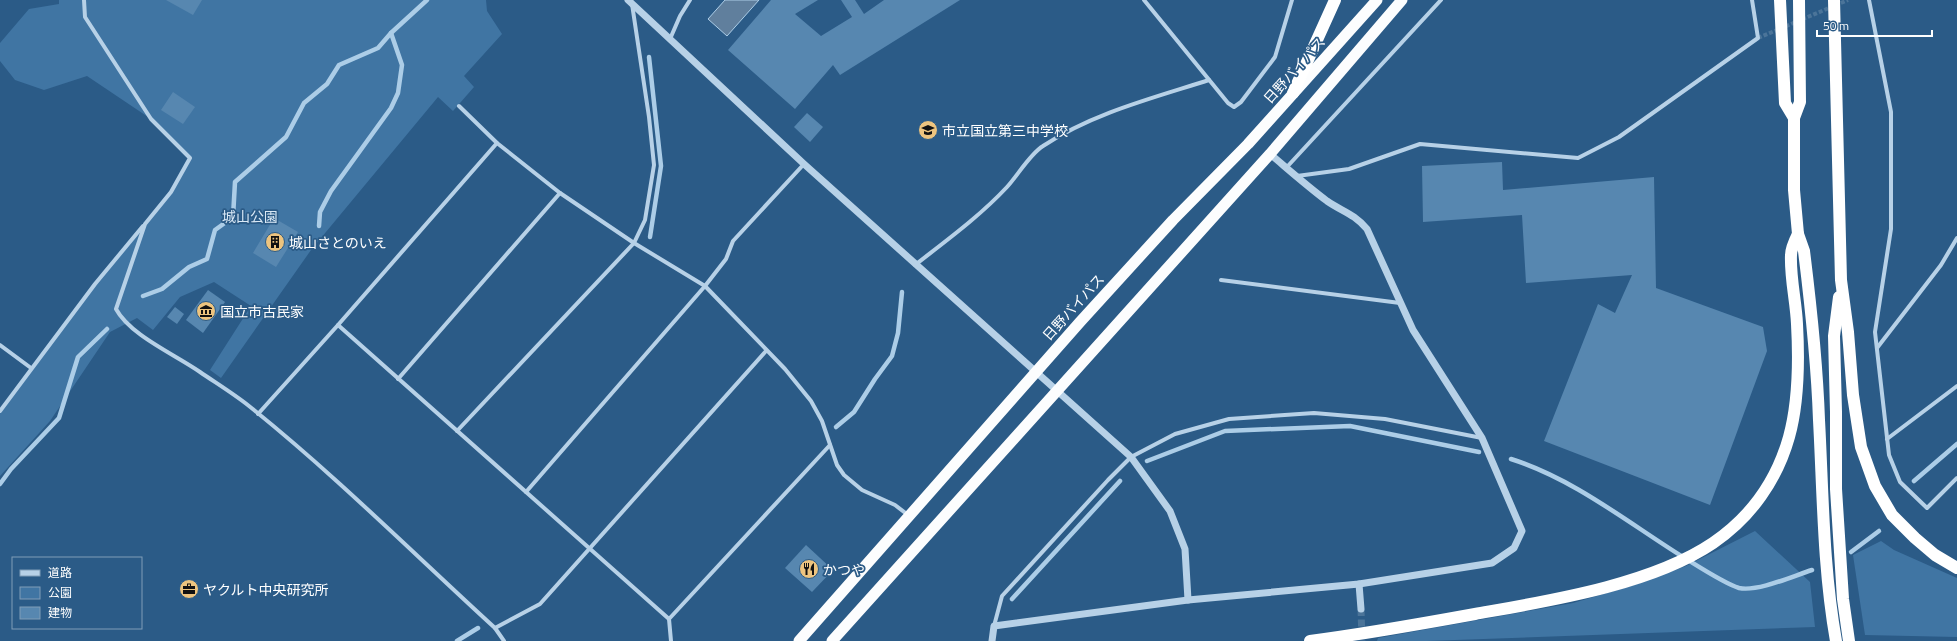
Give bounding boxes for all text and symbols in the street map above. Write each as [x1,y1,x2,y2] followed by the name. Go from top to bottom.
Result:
[1817,12,1932,38] scale bar
[1823,16,1849,35] text: 50 m
[1258,32,1330,108] street label: 日野バイパス
[917,119,939,141] school or university icon: 市立国立第三中学校
[942,120,1068,141] place label: 市立国立第三中学校
[222,206,278,227] park label: 城山公園
[264,231,286,253] building icon: 城山さとのいえ
[289,232,387,253] place label: 城山さとのいえ
[1037,269,1109,345] street label: 日野バイパス
[195,300,217,322] museum icon: 国立市古民家
[220,301,304,322] place label: 国立市古民家
[12,557,142,629] legend
[798,558,820,580] restaurant icon: かつや
[823,559,865,580] place label: かつや
[48,563,72,582] text: 道路
[178,578,200,600] office icon: ヤクルト中央研究所
[203,579,329,600] place label: ヤクルト中央研究所
[48,583,72,602] text: 公園
[48,603,72,622] text: 建物

